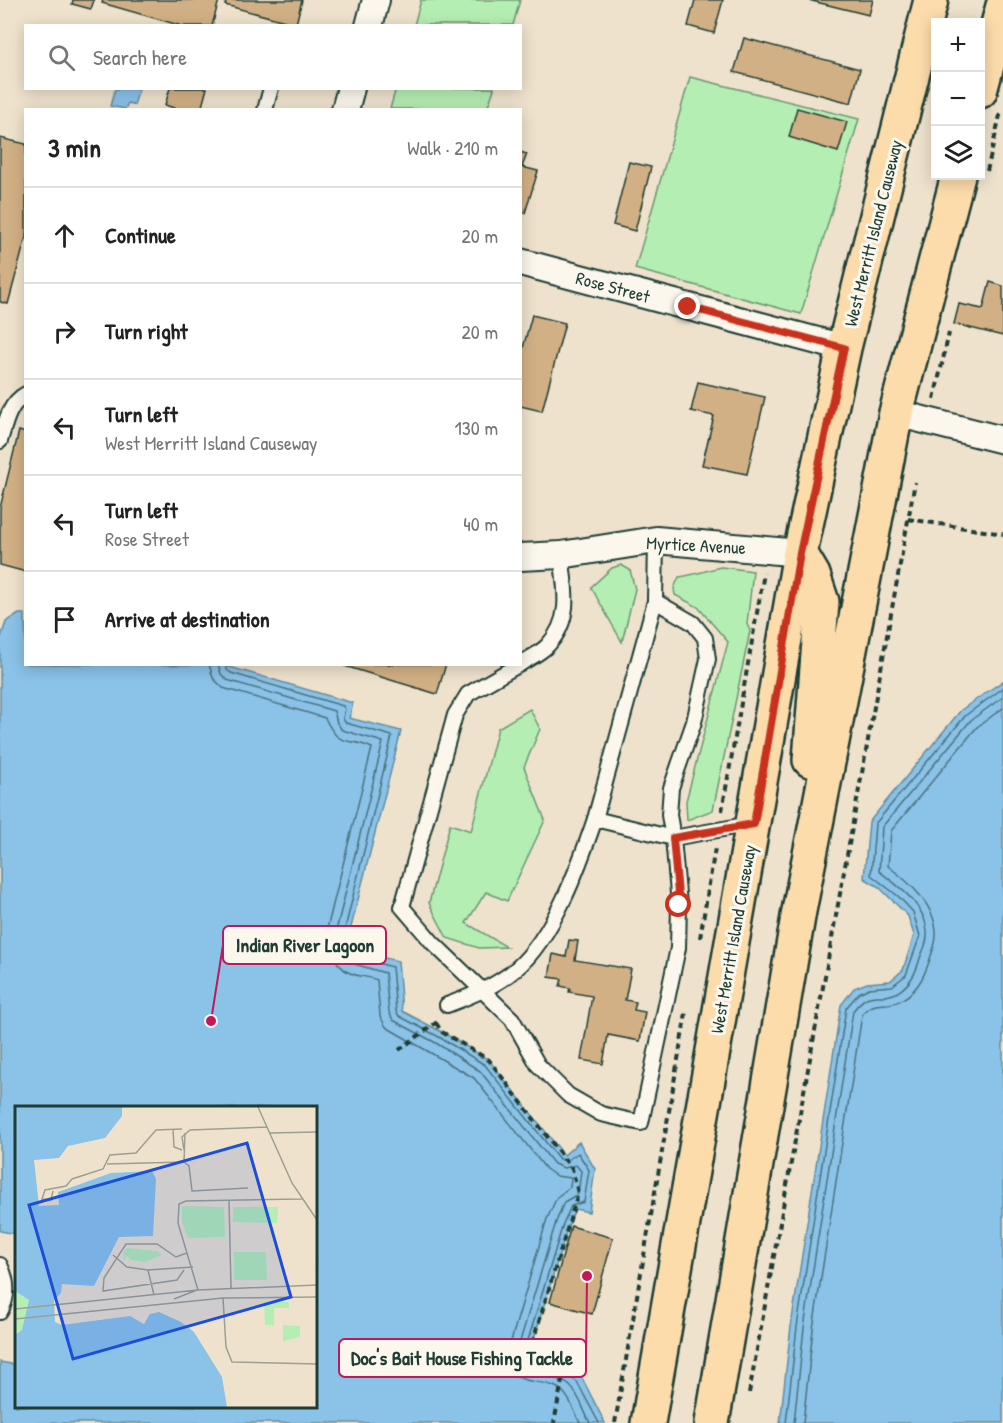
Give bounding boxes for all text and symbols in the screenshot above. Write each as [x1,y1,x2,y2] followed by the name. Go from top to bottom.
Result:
[931,18,985,180] map controls
[931,18,985,72] button: +
[24,24,522,90] search box
[45,41,78,74] icon: search
[93,42,187,72] text: Search here
[931,72,985,126] button: −
[931,126,985,180] button: layers
[48,130,101,165] text: 3 min
[407,134,498,161] text: Walk · 210 m
[838,137,908,329] street label: West Merritt Island Causeway
[48,219,81,252] icon: ahead
[105,220,176,250] text: Continue
[461,222,498,249] text: 20 m
[573,265,654,309] street label: Rose Street
[674,293,700,319] route end
[48,315,81,348] icon: right
[105,316,188,346] text: Turn right
[461,318,498,345] text: 20 m
[105,399,178,429] text: Turn left
[48,411,81,444] icon: left
[455,414,498,441] text: 130 m
[105,429,318,456] text: West Merritt Island Causeway
[105,495,178,525] text: Turn left
[48,507,81,540] icon: left
[463,510,498,537] text: 40 m
[105,525,189,552] text: Rose Street
[646,530,746,560] street label: Myrtice Avenue
[48,603,81,636] icon: arrive
[105,604,270,634] text: Arrive at destination
[704,842,762,1035] street label: West Merritt Island Causeway
[665,891,691,917] route start
[223,926,386,964] callout: Indian River Lagoon
[236,931,374,959] text: Indian River Lagoon
[15,1106,316,1408] inset map
[339,1339,586,1377] callout: Doc's Bait House Fishing Tackle
[351,1344,573,1372] text: Doc's Bait House Fishing Tackle

